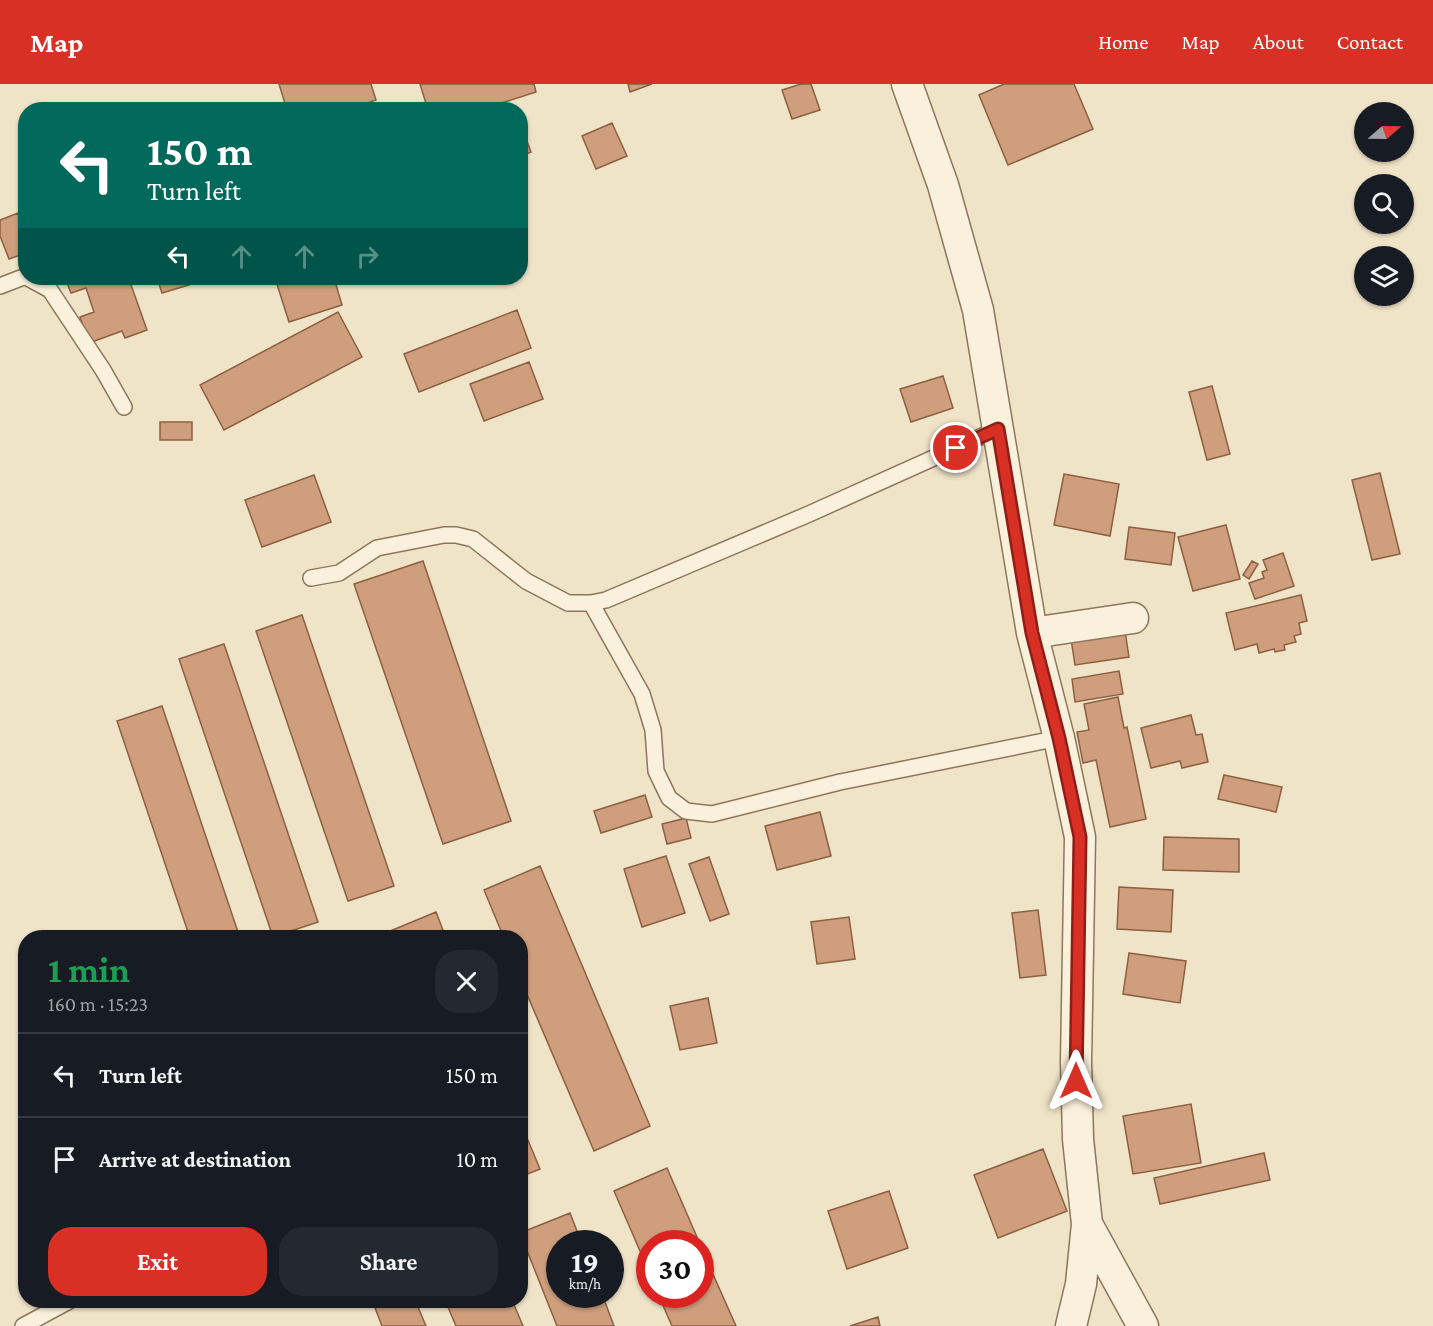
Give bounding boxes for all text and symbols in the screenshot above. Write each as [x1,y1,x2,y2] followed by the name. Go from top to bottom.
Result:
[30,27,83,58] text: Map
[1098,30,1148,54] text: Home
[1181,30,1220,54] text: Map
[1253,30,1304,54] text: About
[1337,30,1403,54] text: Contact
[1354,102,1414,162] north arrow
[1354,102,1414,306] map controls
[48,126,126,204] icon: left
[147,127,252,174] text: 150 m
[1354,174,1414,234] button: search
[147,176,241,206] text: Turn left
[162,240,195,273] icon: left
[225,240,258,273] icon: ahead
[288,240,321,273] icon: ahead
[351,240,384,273] icon: right
[1354,246,1414,306] button: layers
[930,422,981,473] pin
[939,431,972,464] icon: arrive
[48,950,130,990] text: 1 min
[435,950,498,1013] button: close
[48,993,148,1015] text: 160 m · 15:23
[1044,1049,1108,1113] position arrow
[48,1059,81,1092] icon: left
[99,1063,182,1088] text: Turn left
[446,1063,498,1088] text: 150 m
[48,1143,81,1176] icon: arrive
[99,1147,291,1172] text: Arrive at destination
[456,1147,498,1172] text: 10 m
[48,1227,267,1296] button: Exit
[279,1227,498,1296] button: Share
[636,1230,714,1308] speed limit sign: 30
[571,1245,599,1278] text: 19
[569,1276,601,1292] text: km/h

